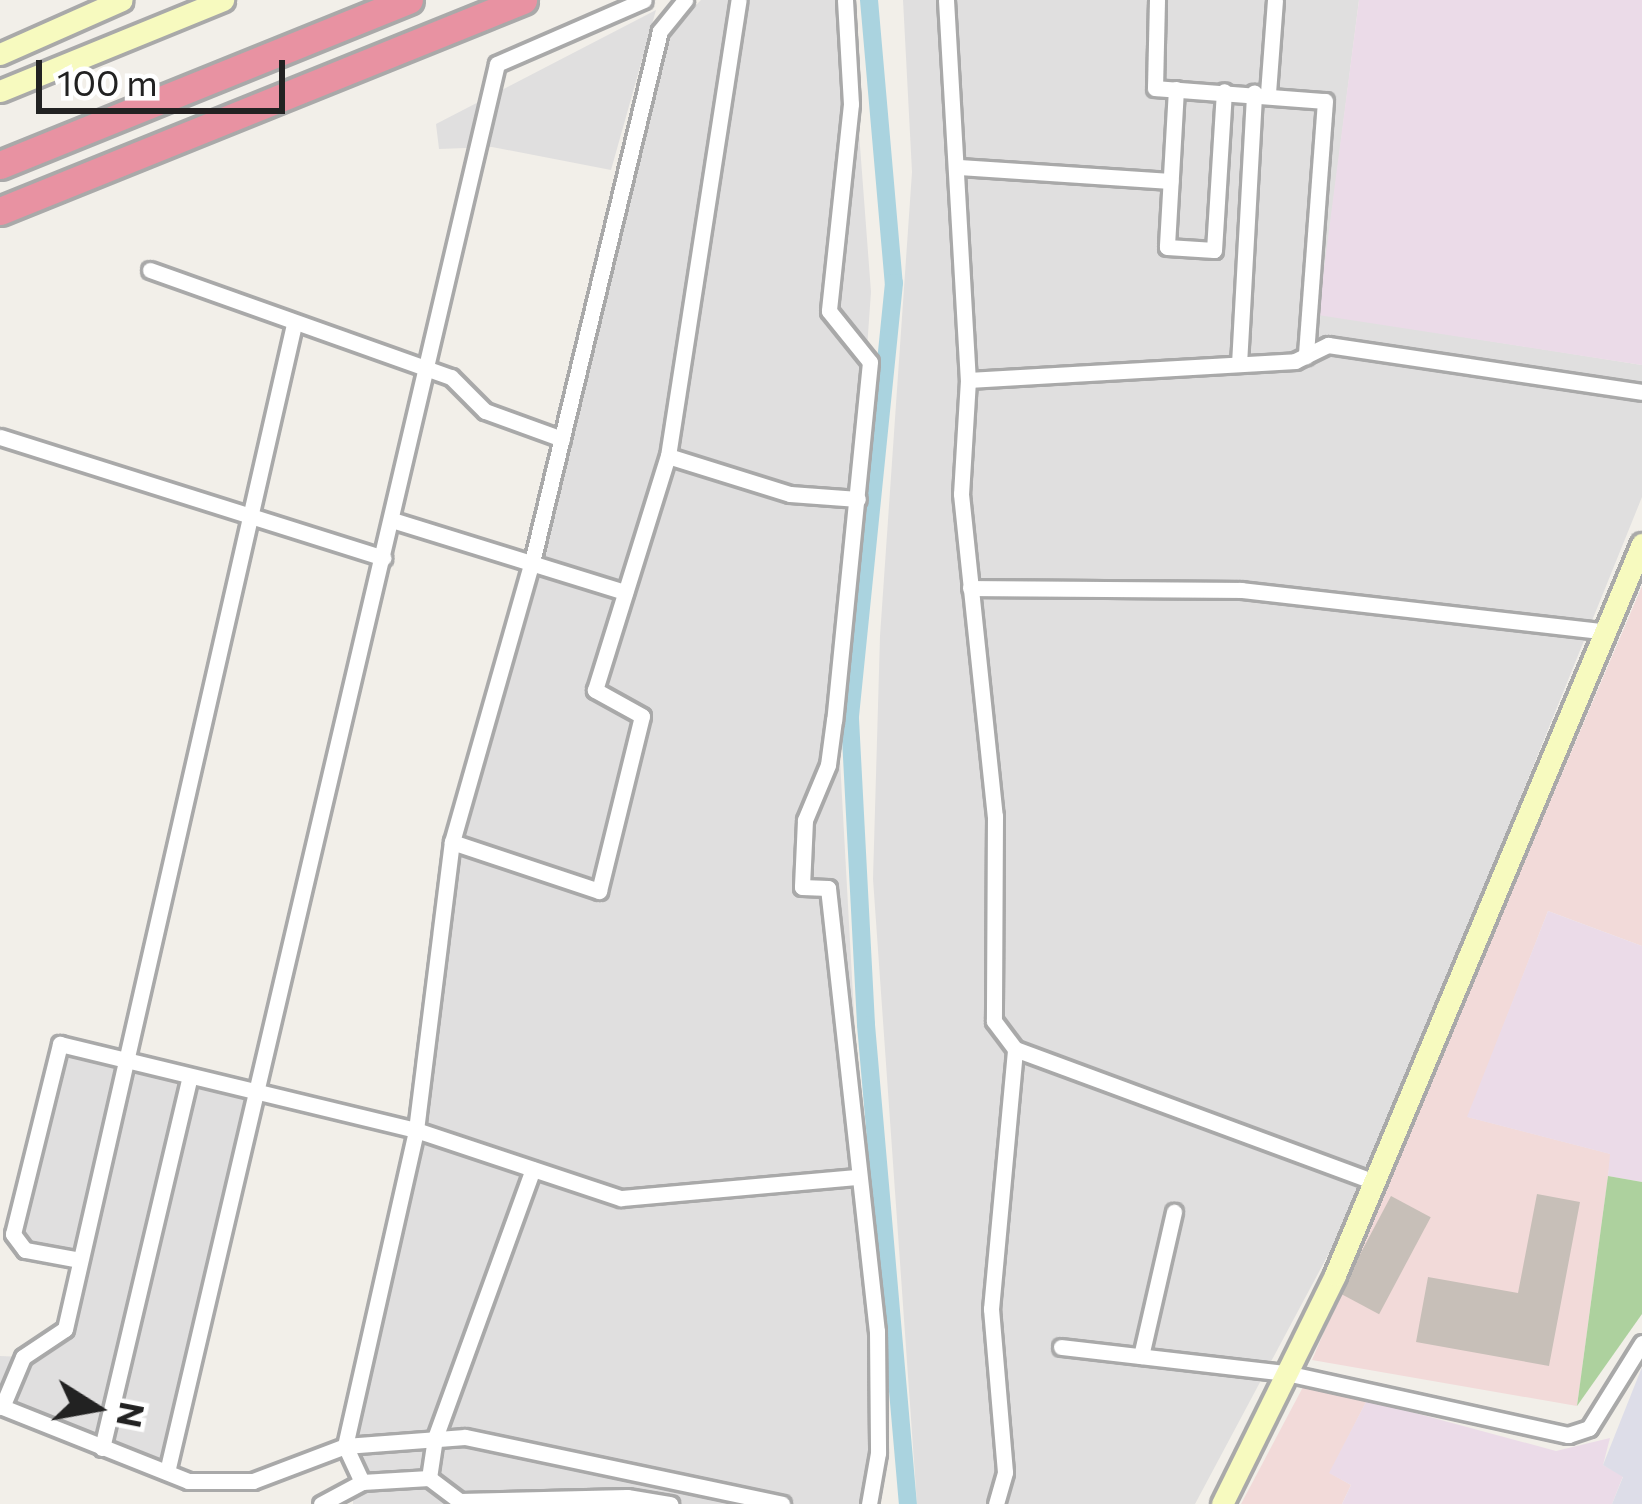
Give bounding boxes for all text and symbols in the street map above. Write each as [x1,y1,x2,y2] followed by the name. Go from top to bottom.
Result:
[42,36,291,110] scale bar
[57,59,158,103] text: 100 m
[36,1348,156,1468] north arrow
[109,1399,154,1431] text: N

